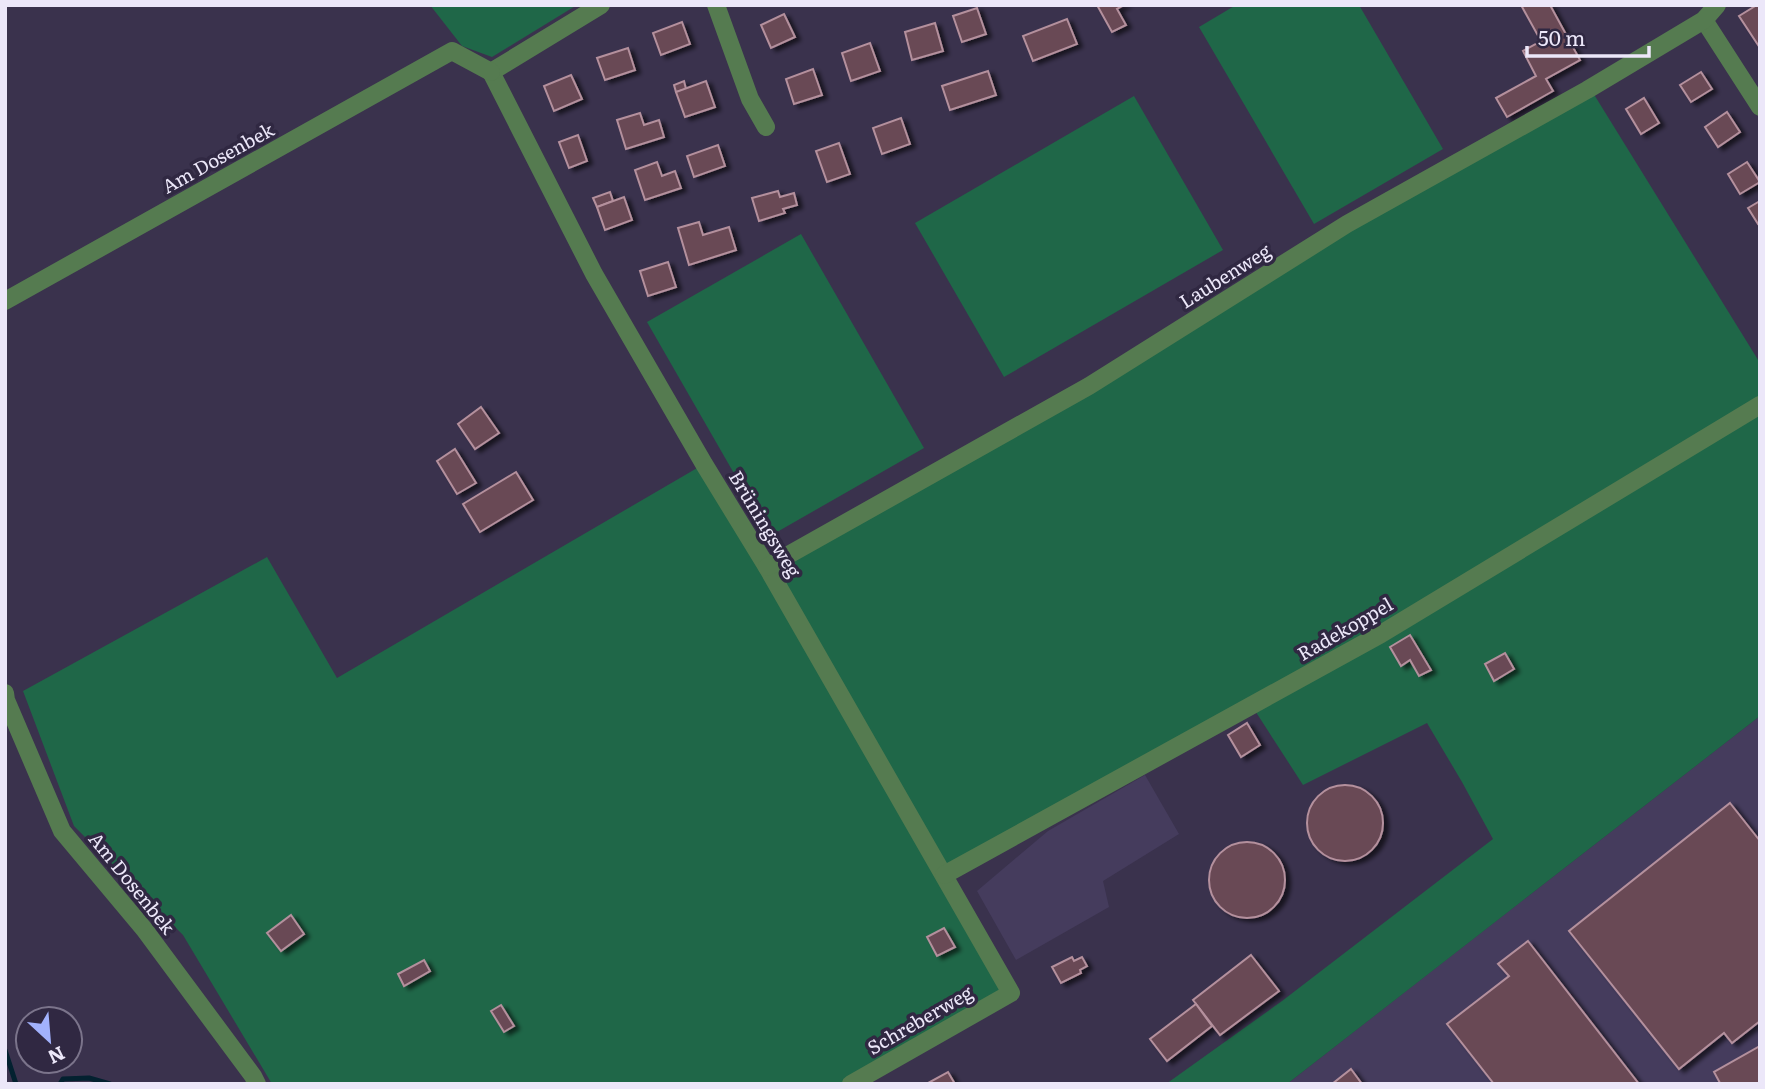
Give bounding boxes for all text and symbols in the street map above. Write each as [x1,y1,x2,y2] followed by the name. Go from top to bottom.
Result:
[1527,14,1650,58] scale bar
[1538,21,1585,52] text: 50 m
[156,115,279,199] street label: Am Dosenbek
[1173,236,1276,314] street label: Laubenweg
[723,465,809,583] street label: Brüningsweg
[1292,589,1397,667] street label: Radekoppel
[83,825,183,940] street label: Am Dosenbek
[861,977,978,1061] street label: Schreberweg
[14,1005,84,1075] north arrow
[44,1040,70,1072] text: N

